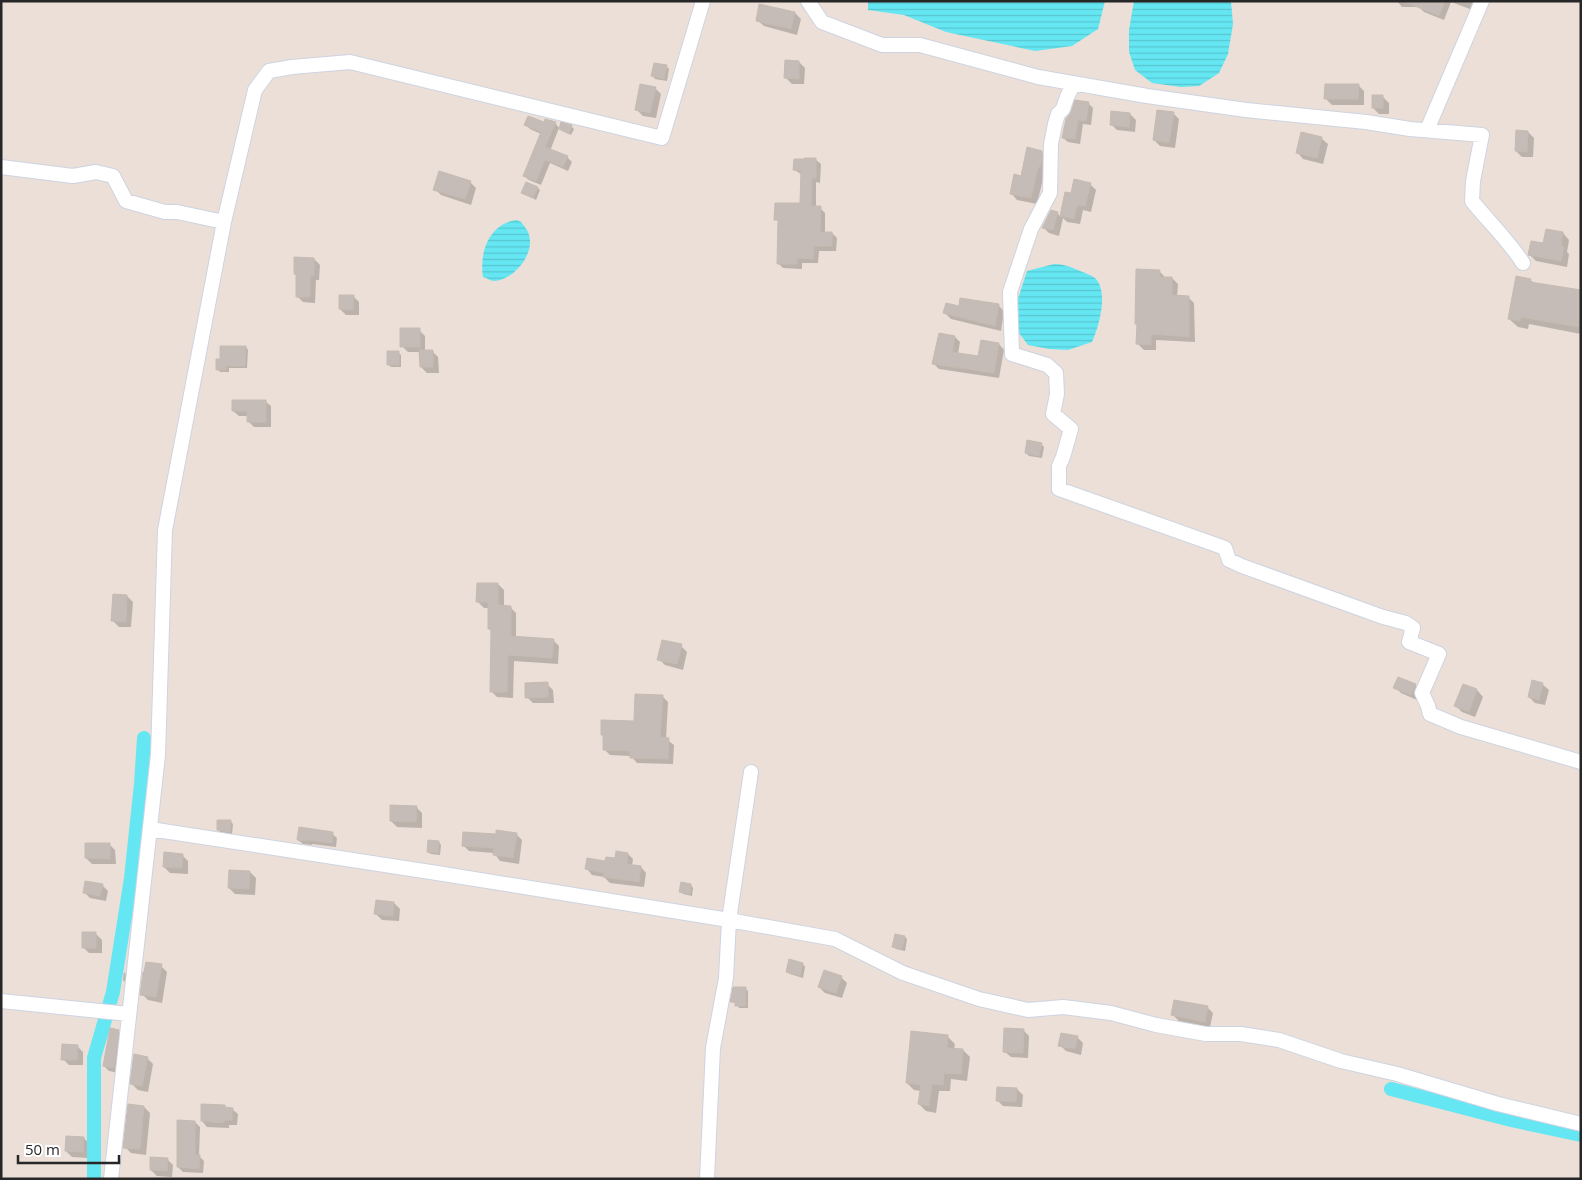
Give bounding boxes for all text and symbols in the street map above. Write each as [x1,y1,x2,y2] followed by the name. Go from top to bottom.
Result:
[18,1132,119,1164] scale bar
[25,1139,60,1159] text: 50 m

